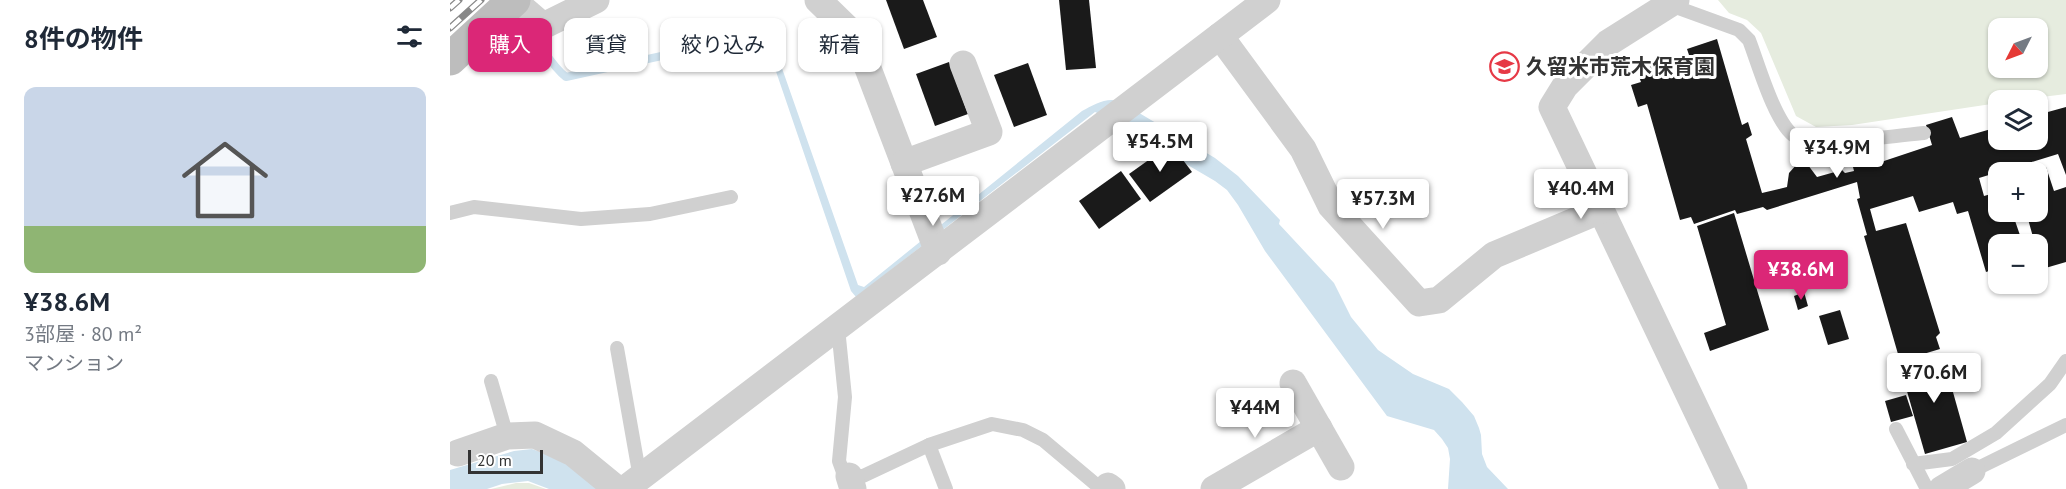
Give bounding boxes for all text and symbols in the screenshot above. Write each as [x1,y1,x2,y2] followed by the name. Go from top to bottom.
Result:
[468,18,552,72] chip: 購入
[564,18,648,72] chip: 賃貸
[660,18,786,72] chip: 絞り込み
[798,18,882,72] chip: 新着
[1988,18,2048,78] north arrow
[1988,18,2048,294] map controls
[393,20,426,53] icon: filters
[24,22,143,55] text: 8件の物件
[1489,51,1521,83] school or university icon: 久留米市荒木保育園
[1526,53,1715,80] place label: 久留米市荒木保育園
[1988,90,2048,150] button: layers
[1111,122,1209,173] pin: ¥54.5M
[171,126,279,234] icon: home
[1127,128,1193,154] text: ¥54.5M
[1788,128,1886,179] pin: ¥34.9M
[1804,134,1870,160] text: ¥34.9M
[1988,162,2048,222] button: +
[1532,169,1630,220] pin: ¥40.4M
[1548,175,1614,201] text: ¥40.4M
[884,176,982,227] pin: ¥27.6M
[1334,179,1432,230] pin: ¥57.3M
[901,182,965,208] text: ¥27.6M
[1351,185,1415,211] text: ¥57.3M
[1988,234,2048,294] button: −
[1752,250,1850,301] pin: ¥38.6M
[1768,256,1834,282] text: ¥38.6M
[24,285,110,318] text: ¥38.6M
[24,321,142,347] text: 3部屋 · 80 m²
[24,350,124,376] text: マンション
[1885,353,1983,404] pin: ¥70.6M
[1901,359,1967,385] text: ¥70.6M
[1219,388,1291,439] pin: ¥44M
[1230,394,1280,420] text: ¥44M
[468,447,543,474] scale bar
[477,450,512,470] text: 20 m

